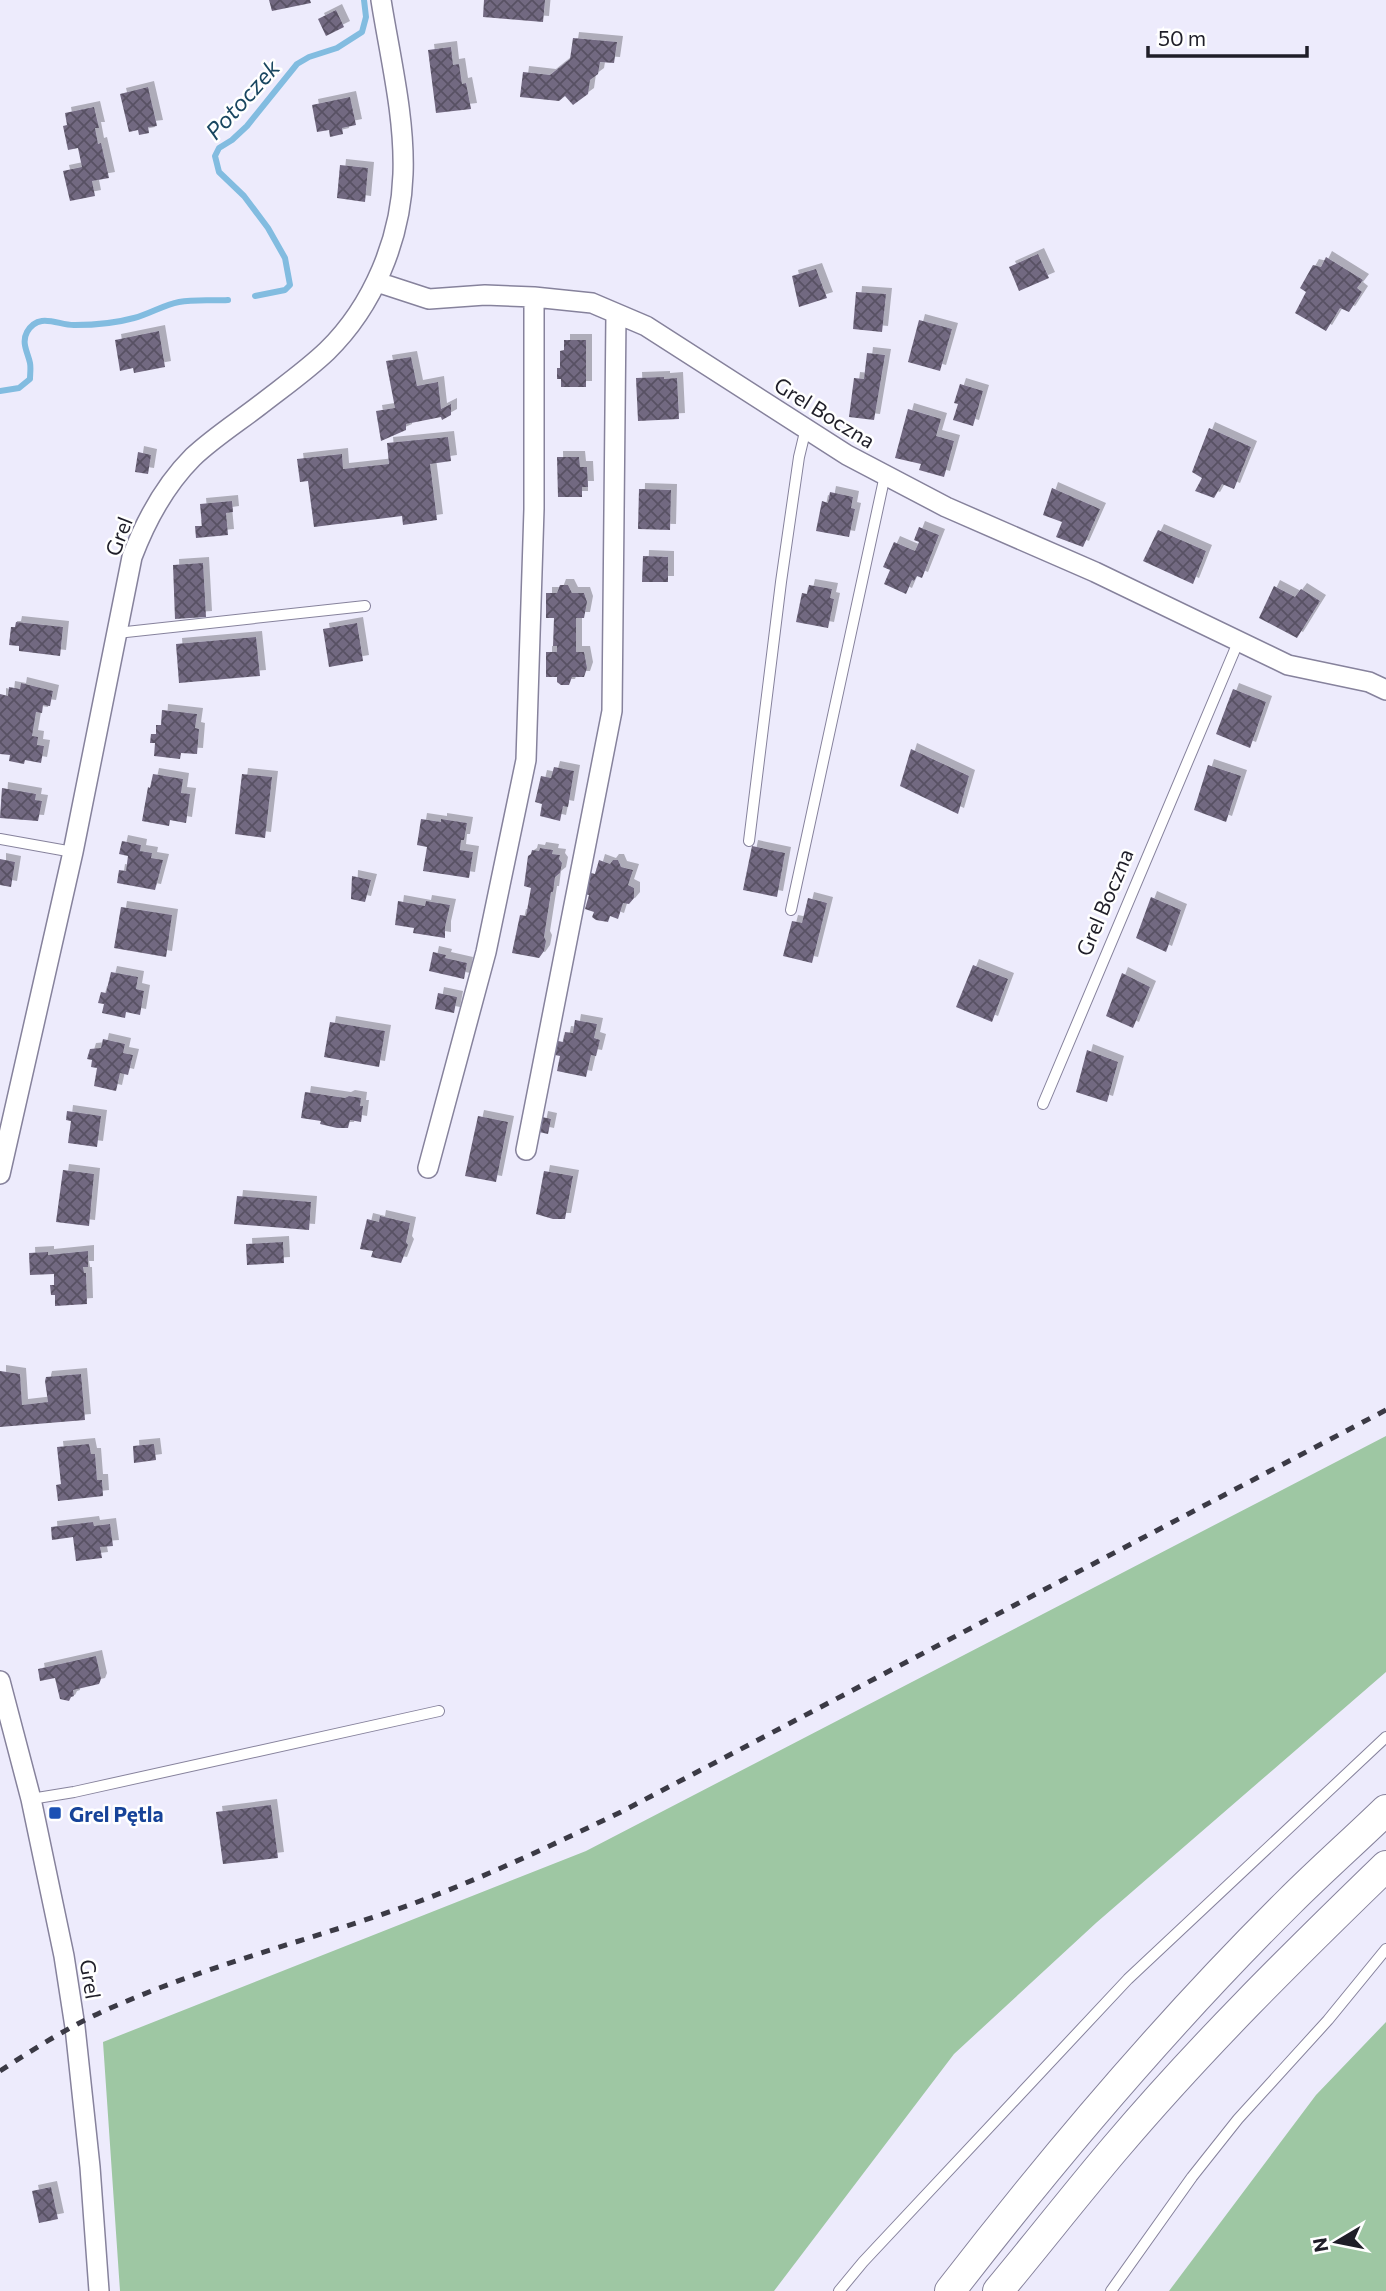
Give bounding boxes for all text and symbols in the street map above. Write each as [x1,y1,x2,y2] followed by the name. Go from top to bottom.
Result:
[1148,14,1307,58] scale bar
[1158,25,1206,50] text: 50 m
[199,53,285,145] water label: Potoczek
[770,371,880,453] street label: Grel Boczna
[99,513,137,559] street label: Grel
[1070,845,1138,959] street label: Grel Boczna
[69,1801,163,1826] place label: Grel Pętla
[47,1805,63,1821] marker: Grel Pętla
[76,1957,106,2001] street label: Grel
[1302,2207,1372,2277] north arrow
[1307,2236,1332,2254] text: N

